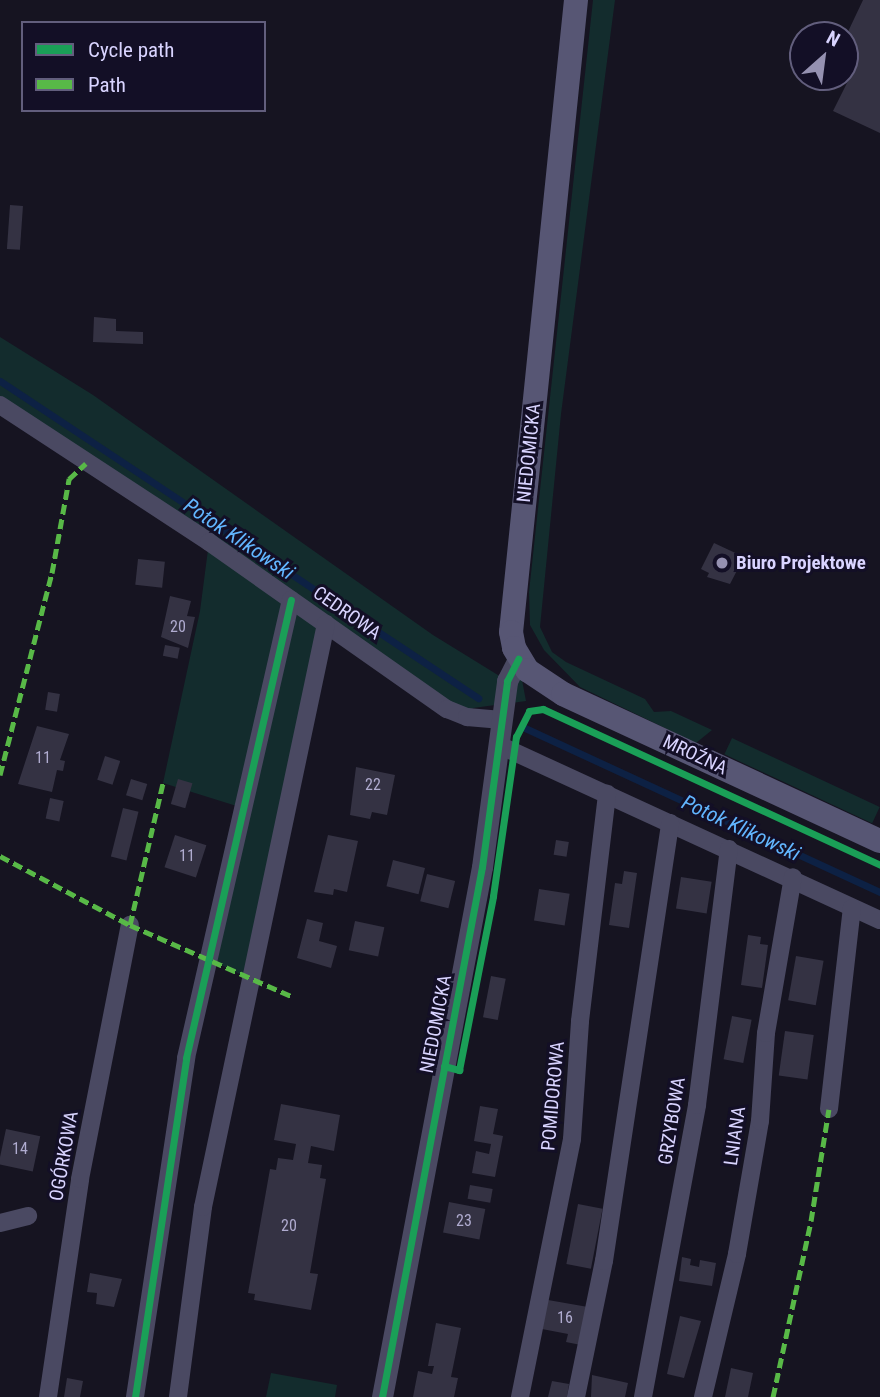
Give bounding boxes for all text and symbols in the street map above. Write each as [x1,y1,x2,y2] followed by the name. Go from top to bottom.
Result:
[21,21,266,112] legend
[789,21,859,91] north arrow
[823,26,844,52] text: N
[88,38,174,62] text: Cycle path
[88,73,126,97] text: Path
[512,402,546,504] street label: NIEDOMICKA
[179,493,299,585] water label: Potok Klikowski
[736,552,866,574] place label: Biuro Projektowe
[714,555,730,571] marker: Biuro Projektowe
[309,581,385,645] street label: CEDROWA
[170,617,186,637] house number: 20
[659,730,731,780] street label: MROŹNA
[35,748,51,768] house number: 11
[365,775,381,795] house number: 22
[678,790,804,866] water label: Potok Klikowski
[179,846,195,866] house number: 11
[415,973,457,1075] street label: NIEDOMICKA
[537,1040,569,1152] street label: POMIDOROWA
[654,1076,690,1166] street label: GRZYBOWA
[720,1105,750,1167] street label: LNIANA
[45,1109,83,1203] street label: OGÓRKOWA
[12,1139,28,1159] house number: 14
[456,1211,472,1231] house number: 23
[281,1216,297,1236] house number: 20
[557,1308,573,1328] house number: 16

